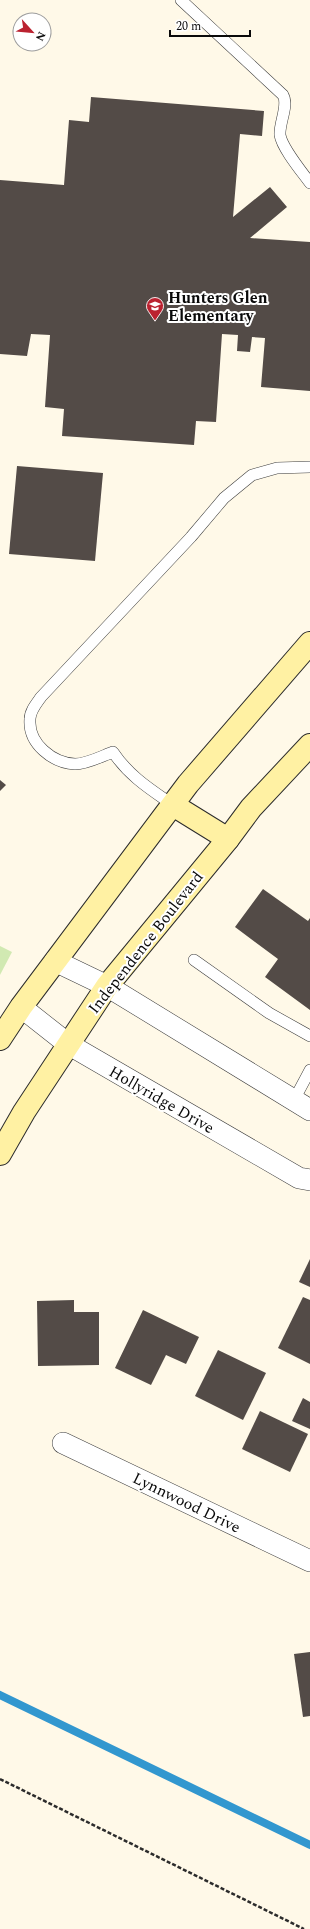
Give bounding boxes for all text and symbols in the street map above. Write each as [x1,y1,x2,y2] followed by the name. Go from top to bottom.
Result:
[12,12,52,52] north arrow
[170,12,250,38] scale bar
[176,17,201,36] text: 20 m
[31,28,50,44] text: N
[168,286,268,328] place label: Hunters Glen Elementary
[145,296,165,321] school or university icon: Hunters Glen Elementary
[82,866,209,1019] street label: Independence Boulevard
[104,1060,219,1140] street label: Hollyridge Drive
[128,1466,245,1539] street label: Lynnwood Drive

